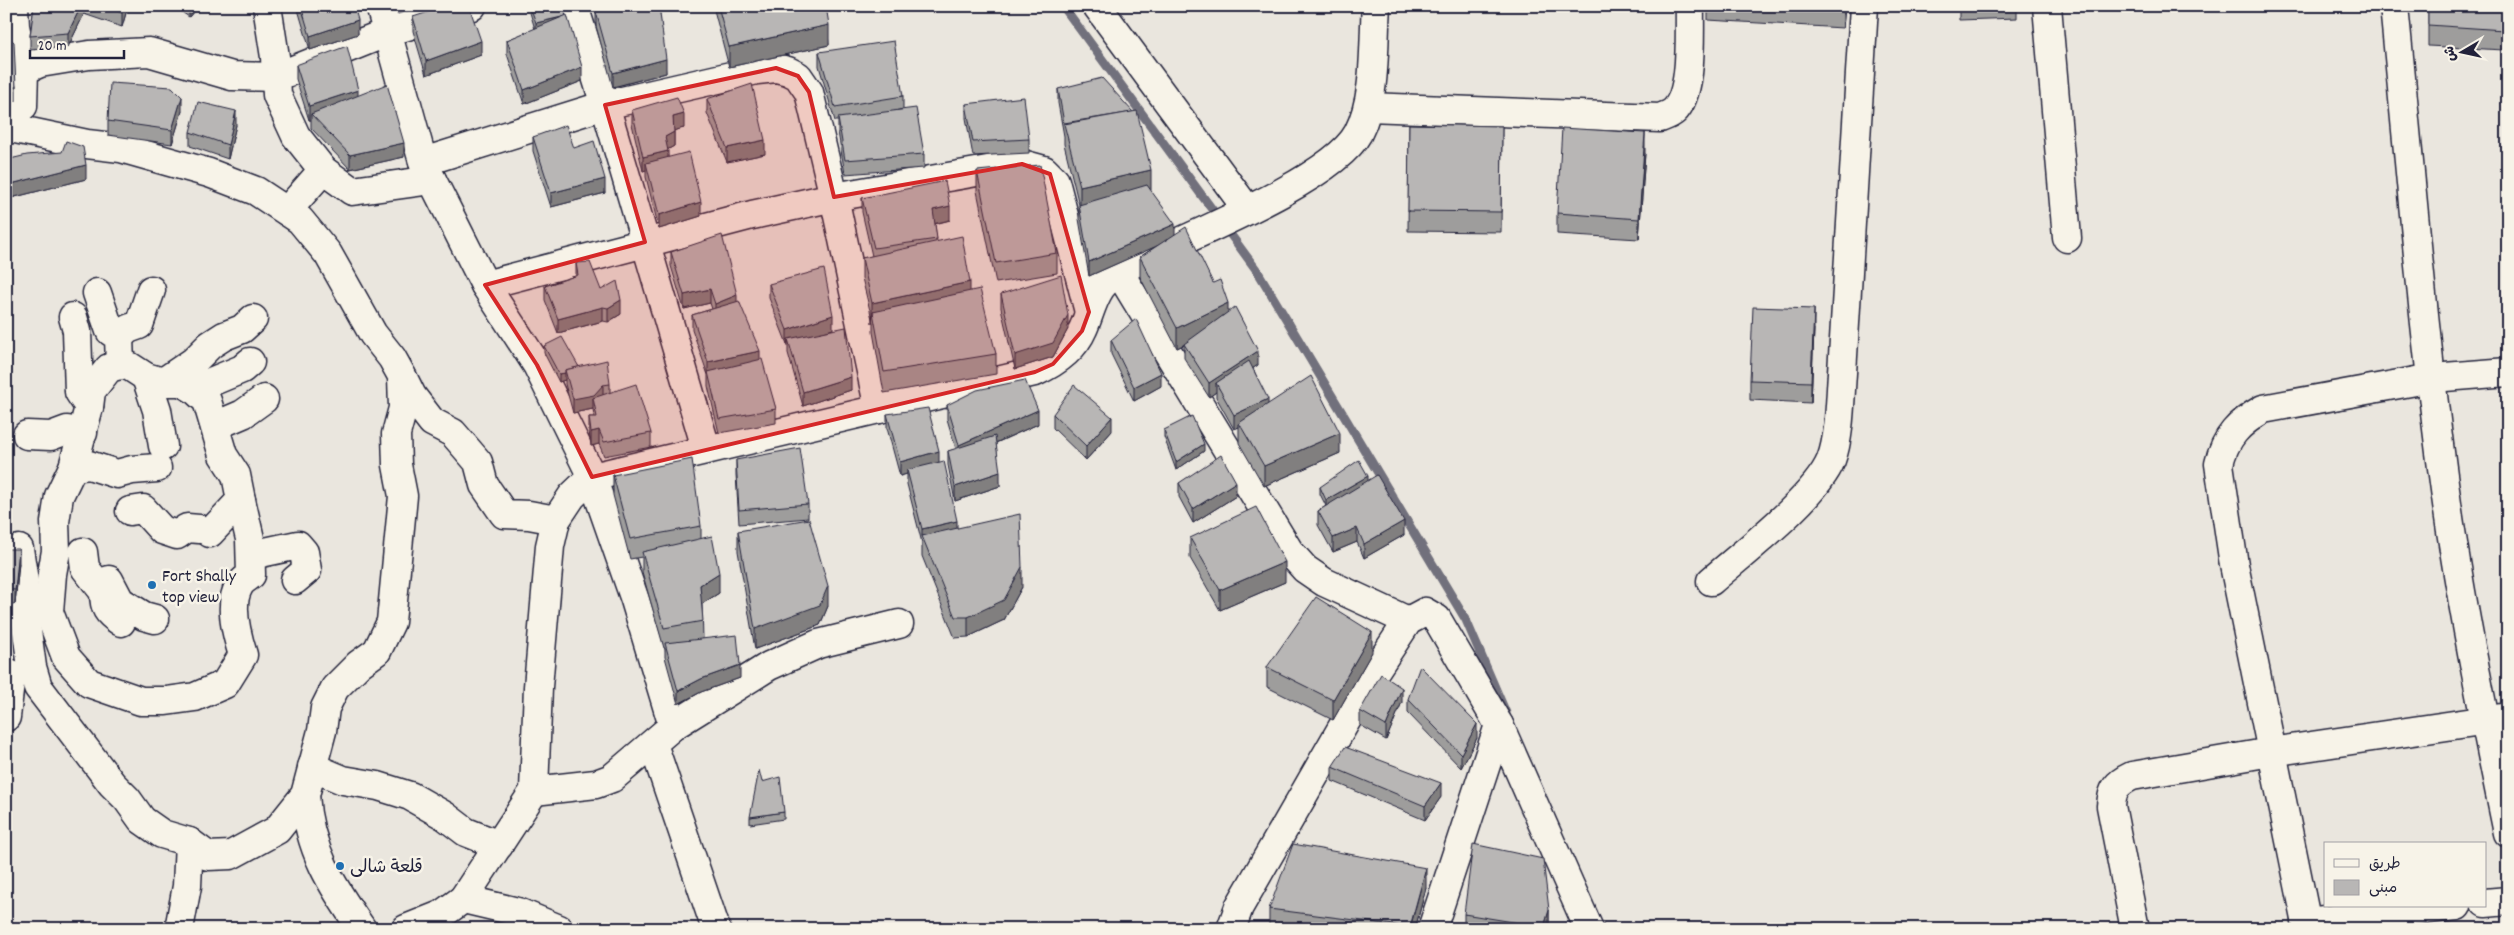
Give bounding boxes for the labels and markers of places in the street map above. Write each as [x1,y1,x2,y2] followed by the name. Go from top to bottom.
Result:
[162,565,237,611] place label: Fort Shally top view
[146,579,158,591] marker: Fort Shally top view
[350,856,423,881] place label: قلعة شالى
[334,860,346,872] marker: قلعة شالى

